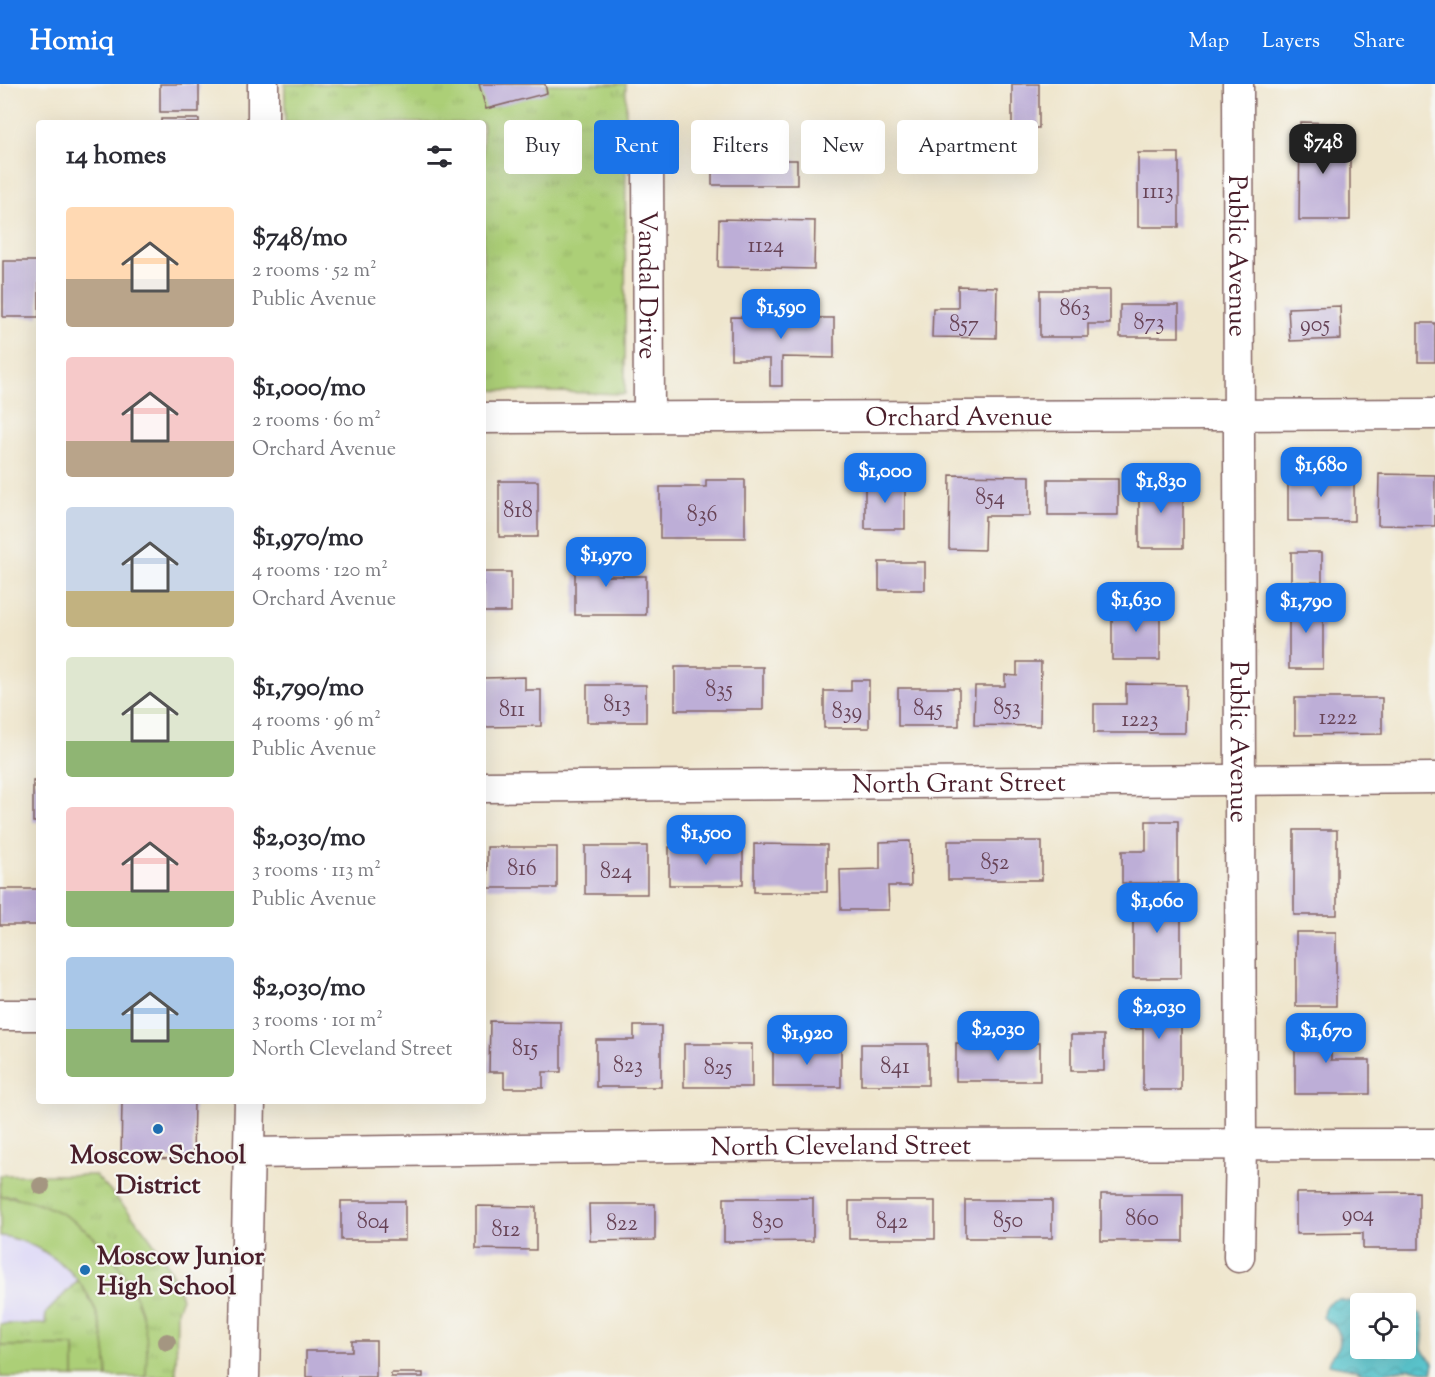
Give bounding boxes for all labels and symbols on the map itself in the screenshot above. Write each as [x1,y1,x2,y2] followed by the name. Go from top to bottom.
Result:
[1287,124,1359,175] pin: $748
[1217,175,1255,337] street label: Public Avenue
[1142,177,1174,209] house number: 1113
[627,211,665,359] street label: Vandal Drive
[748,231,784,263] house number: 1124
[732,289,830,340] pin: $1,590
[1060,294,1090,326] house number: 863
[1134,308,1164,340] house number: 873
[949,310,979,342] house number: 857
[1300,310,1330,342] house number: 905
[865,400,1053,437] street label: Orchard Avenue
[1272,447,1370,498] pin: $1,680
[836,453,934,504] pin: $1,000
[1112,463,1210,514] pin: $1,830
[975,483,1005,515] house number: 854
[503,496,533,528] house number: 818
[687,500,717,532] house number: 836
[557,537,655,588] pin: $1,970
[1087,582,1185,633] pin: $1,630
[1257,583,1355,634] pin: $1,790
[1219,661,1256,823] street label: Public Avenue
[705,675,733,707] house number: 835
[603,690,631,722] house number: 813
[993,693,1021,725] house number: 853
[913,694,943,726] house number: 845
[499,695,525,727] house number: 811
[832,697,862,729] house number: 839
[1319,703,1357,735] house number: 1222
[1122,705,1158,737] house number: 1223
[852,765,1066,805] street label: North Grant Street
[657,815,755,866] pin: $1,500
[981,848,1009,880] house number: 852
[507,854,537,886] house number: 816
[600,857,632,889] house number: 824
[1108,883,1206,934] pin: $1,060
[1110,989,1208,1040] pin: $2,030
[949,1011,1047,1062] pin: $2,030
[1277,1013,1375,1064] pin: $1,670
[758,1015,856,1066] pin: $1,920
[512,1034,538,1066] house number: 815
[613,1051,643,1083] house number: 823
[880,1052,910,1084] house number: 841
[704,1053,733,1085] house number: 825
[151,1122,165,1136] marker: Moscow School District
[710,1129,971,1167] street label: North Cleveland Street
[70,1138,247,1205] place label: Moscow School District
[1342,1200,1374,1232] house number: 904
[1125,1204,1159,1236] house number: 860
[993,1206,1023,1238] house number: 850
[357,1207,389,1239] house number: 804
[752,1207,784,1239] house number: 830
[876,1207,908,1239] house number: 842
[606,1209,638,1241] house number: 822
[492,1215,520,1247] house number: 812
[97,1239,265,1306] place label: Moscow Junior High School
[78,1263,92,1277] marker: Moscow Junior High School

